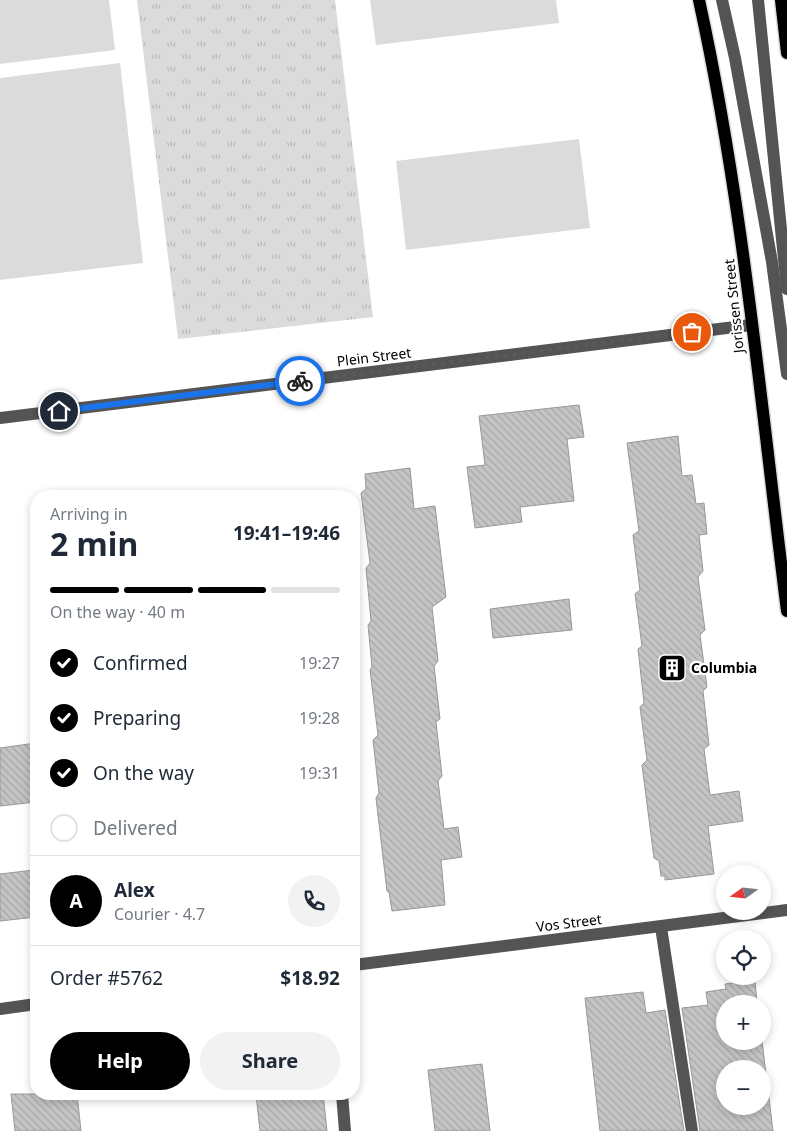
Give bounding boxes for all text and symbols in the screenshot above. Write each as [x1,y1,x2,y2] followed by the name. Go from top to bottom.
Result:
[719,258,748,356] street label: Jorissen Street
[671,311,713,353] pin
[678,318,706,346] icon: bag
[336,343,412,371] street label: Plein Street
[275,356,325,406] courier
[286,367,314,395] icon: bike
[38,390,80,432] pin
[45,397,73,425] icon: home
[50,503,128,525] text: Arriving in
[233,520,340,546] text: 19:41–19:46
[50,522,138,565] text: 2 min
[50,601,185,623] text: On the way · 40 m
[50,649,78,677] icon: check
[93,650,188,676] text: Confirmed
[299,652,340,674] text: 19:27
[657,653,687,683] building icon: Columbia
[691,658,757,677] place label: Columbia
[50,704,78,732] icon: check
[93,705,181,731] text: Preparing
[299,707,340,729] text: 19:28
[50,759,78,787] icon: check
[93,760,194,786] text: On the way
[299,762,340,784] text: 19:31
[93,815,178,841] text: Delivered
[716,865,771,920] north arrow
[716,865,771,1115] map controls
[288,875,340,927] button: phone
[114,877,155,903] text: Alex
[69,888,83,914] text: A
[114,903,205,925] text: Courier · 4.7
[535,909,603,936] street label: Vos Street
[716,930,771,985] button: locate
[50,965,163,991] text: Order #5762
[280,965,340,991] text: $18.92
[716,995,771,1050] button: +
[50,1032,190,1090] button: Help
[200,1032,340,1090] button: Share
[716,1060,771,1115] button: −

